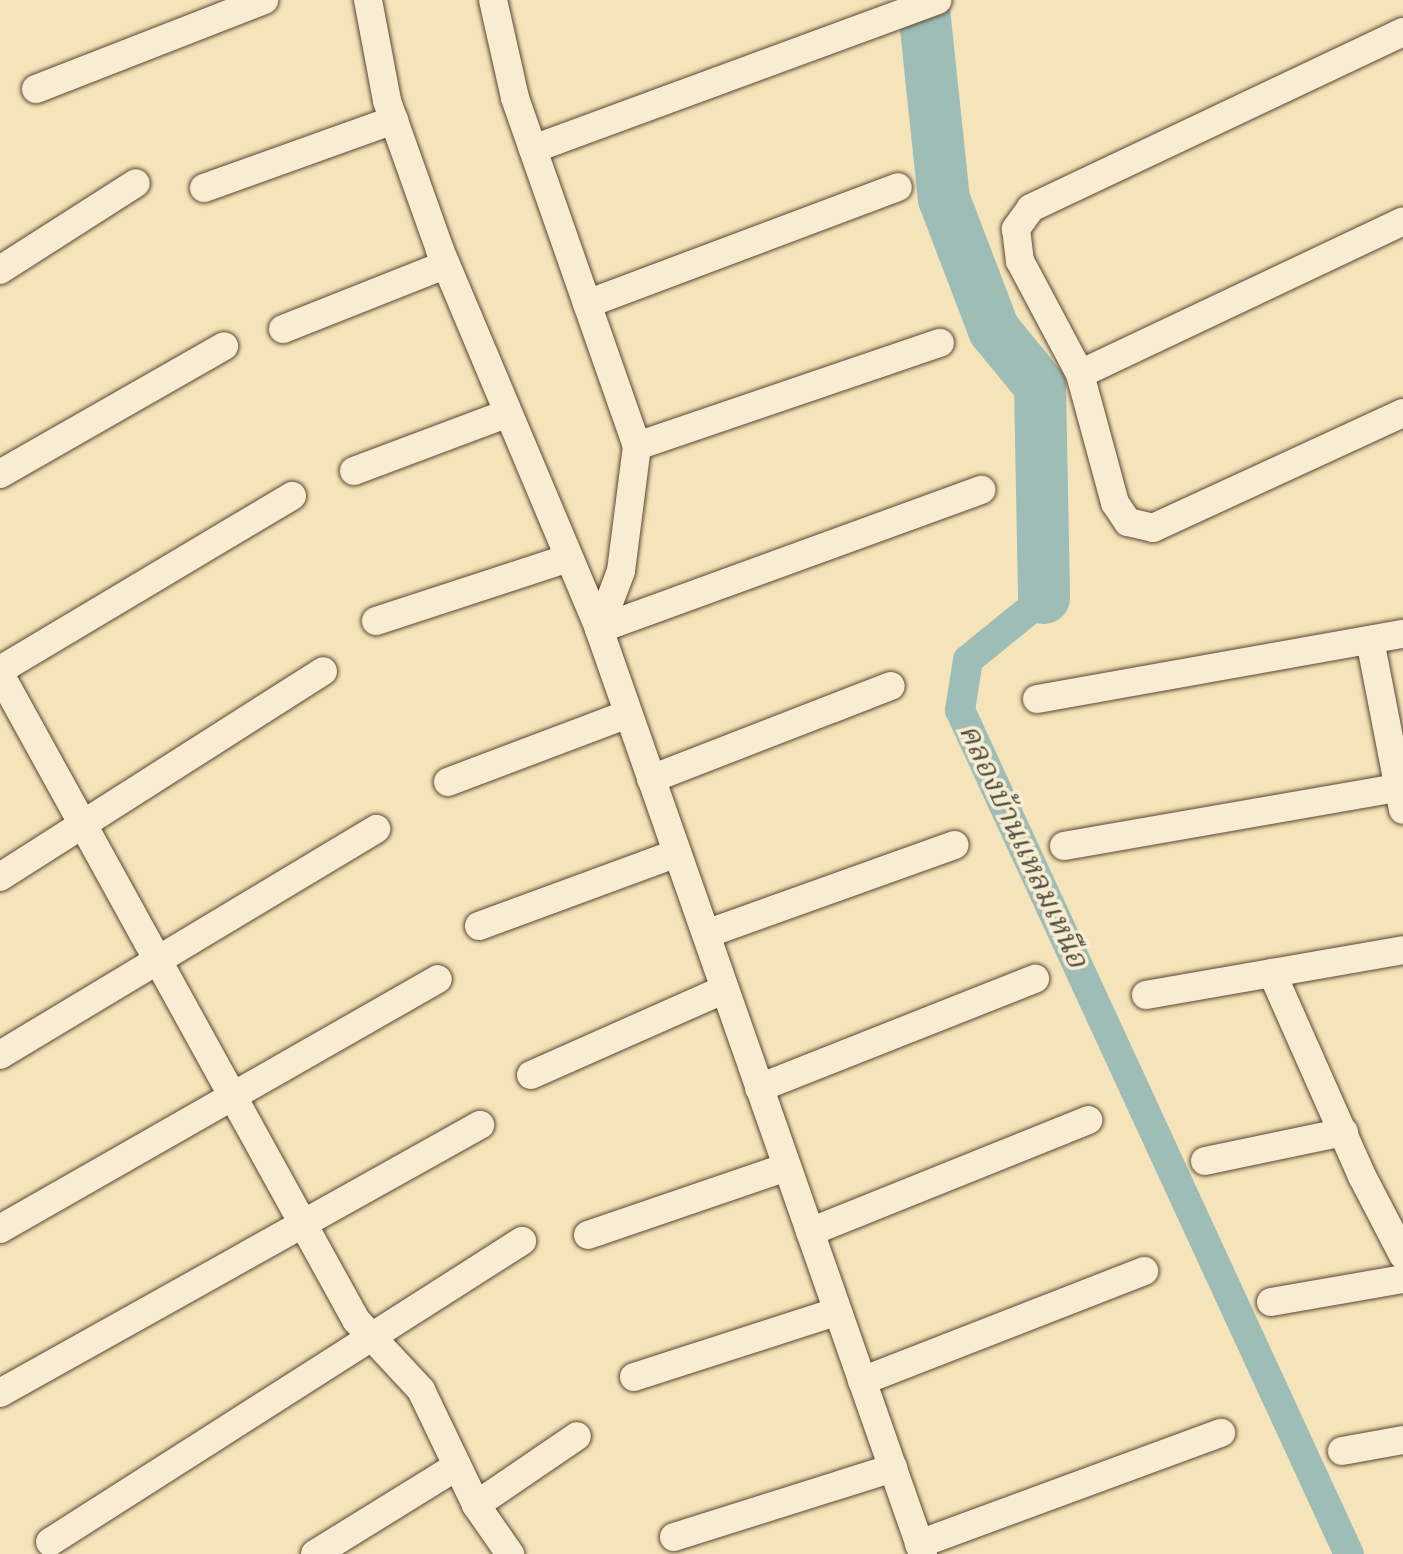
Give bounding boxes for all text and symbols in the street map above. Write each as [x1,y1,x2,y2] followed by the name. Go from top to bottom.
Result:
[951,718,1095,974] water label: คลองบ้านแหลมเหนือ

